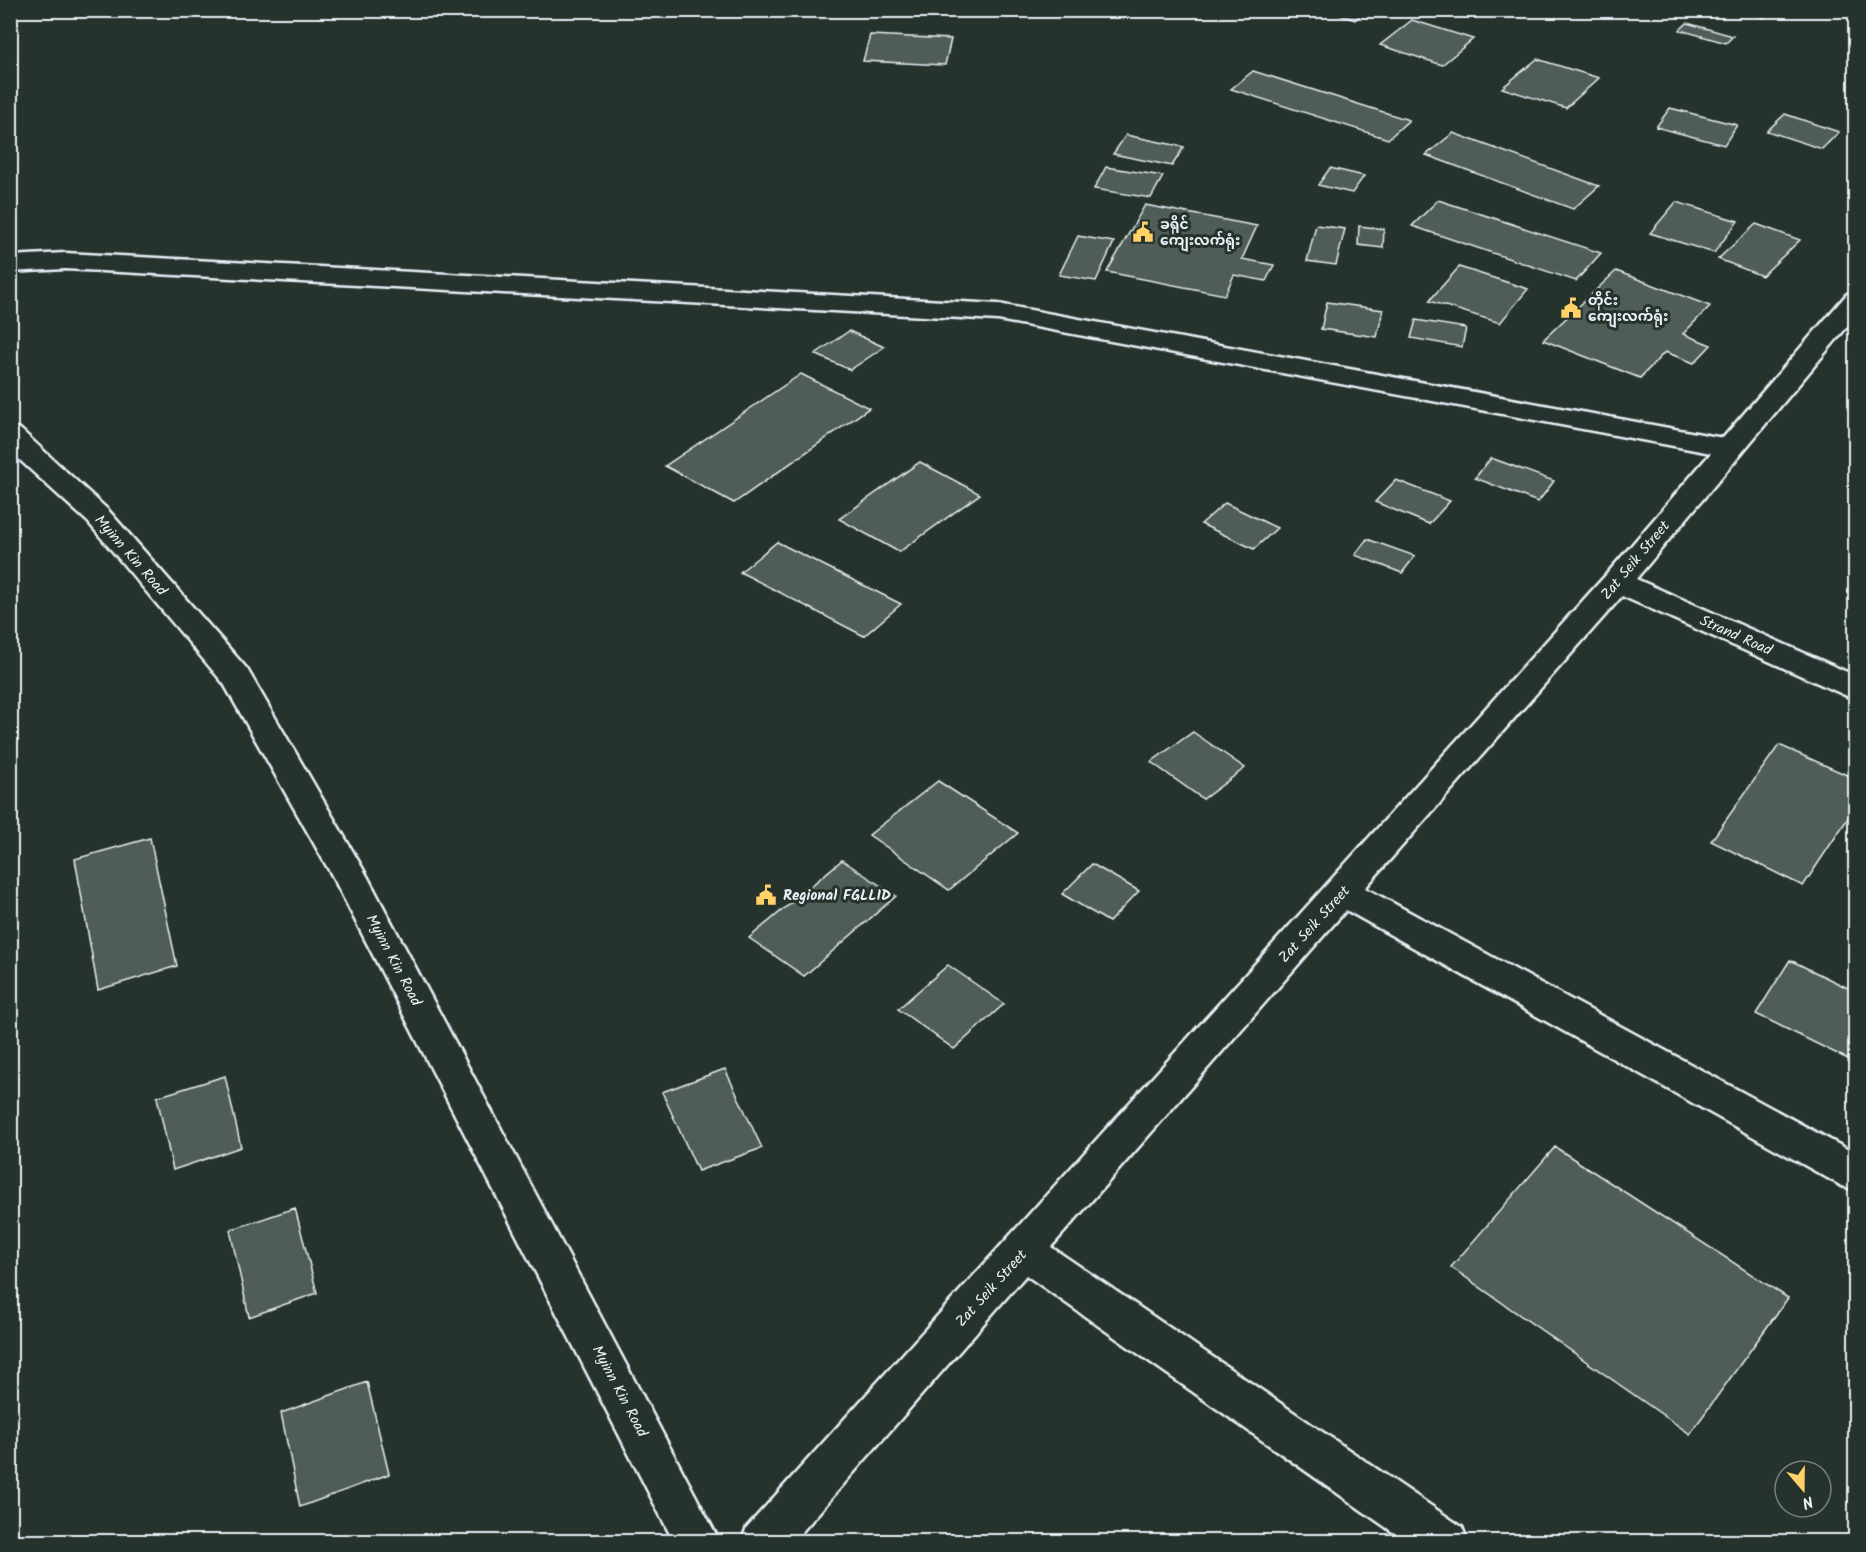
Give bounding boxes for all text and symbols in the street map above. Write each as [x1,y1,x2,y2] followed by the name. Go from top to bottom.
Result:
[1160,214,1240,252] place label: ခရိုင် ကျေးလက်ရုံး
[1131,220,1155,244] public building icon: ခရိုင် ကျေးလက်ရုံး
[1588,290,1668,328] place label: တိုင်း ကျေးလက်ရုံး
[1559,296,1583,320] public building icon: တိုင်း ကျေးလက်ရုံး
[88,510,173,602] street label: Myinn Kin Road
[1595,515,1676,606] street label: Zat Seik Street
[1695,609,1776,663] street label: Strand Road
[1273,880,1356,969] street label: Zat Seik Street
[754,883,778,907] public building icon: Regional FGLLID
[783,884,891,908] place label: Regional FGLLID
[359,910,428,1011] street label: Myinn Kin Road
[950,1244,1033,1333] street label: Zat Seik Street
[585,1341,654,1442] street label: Myinn Kin Road
[1773,1459,1833,1519] north arrow
[1799,1488,1817,1515] text: N

